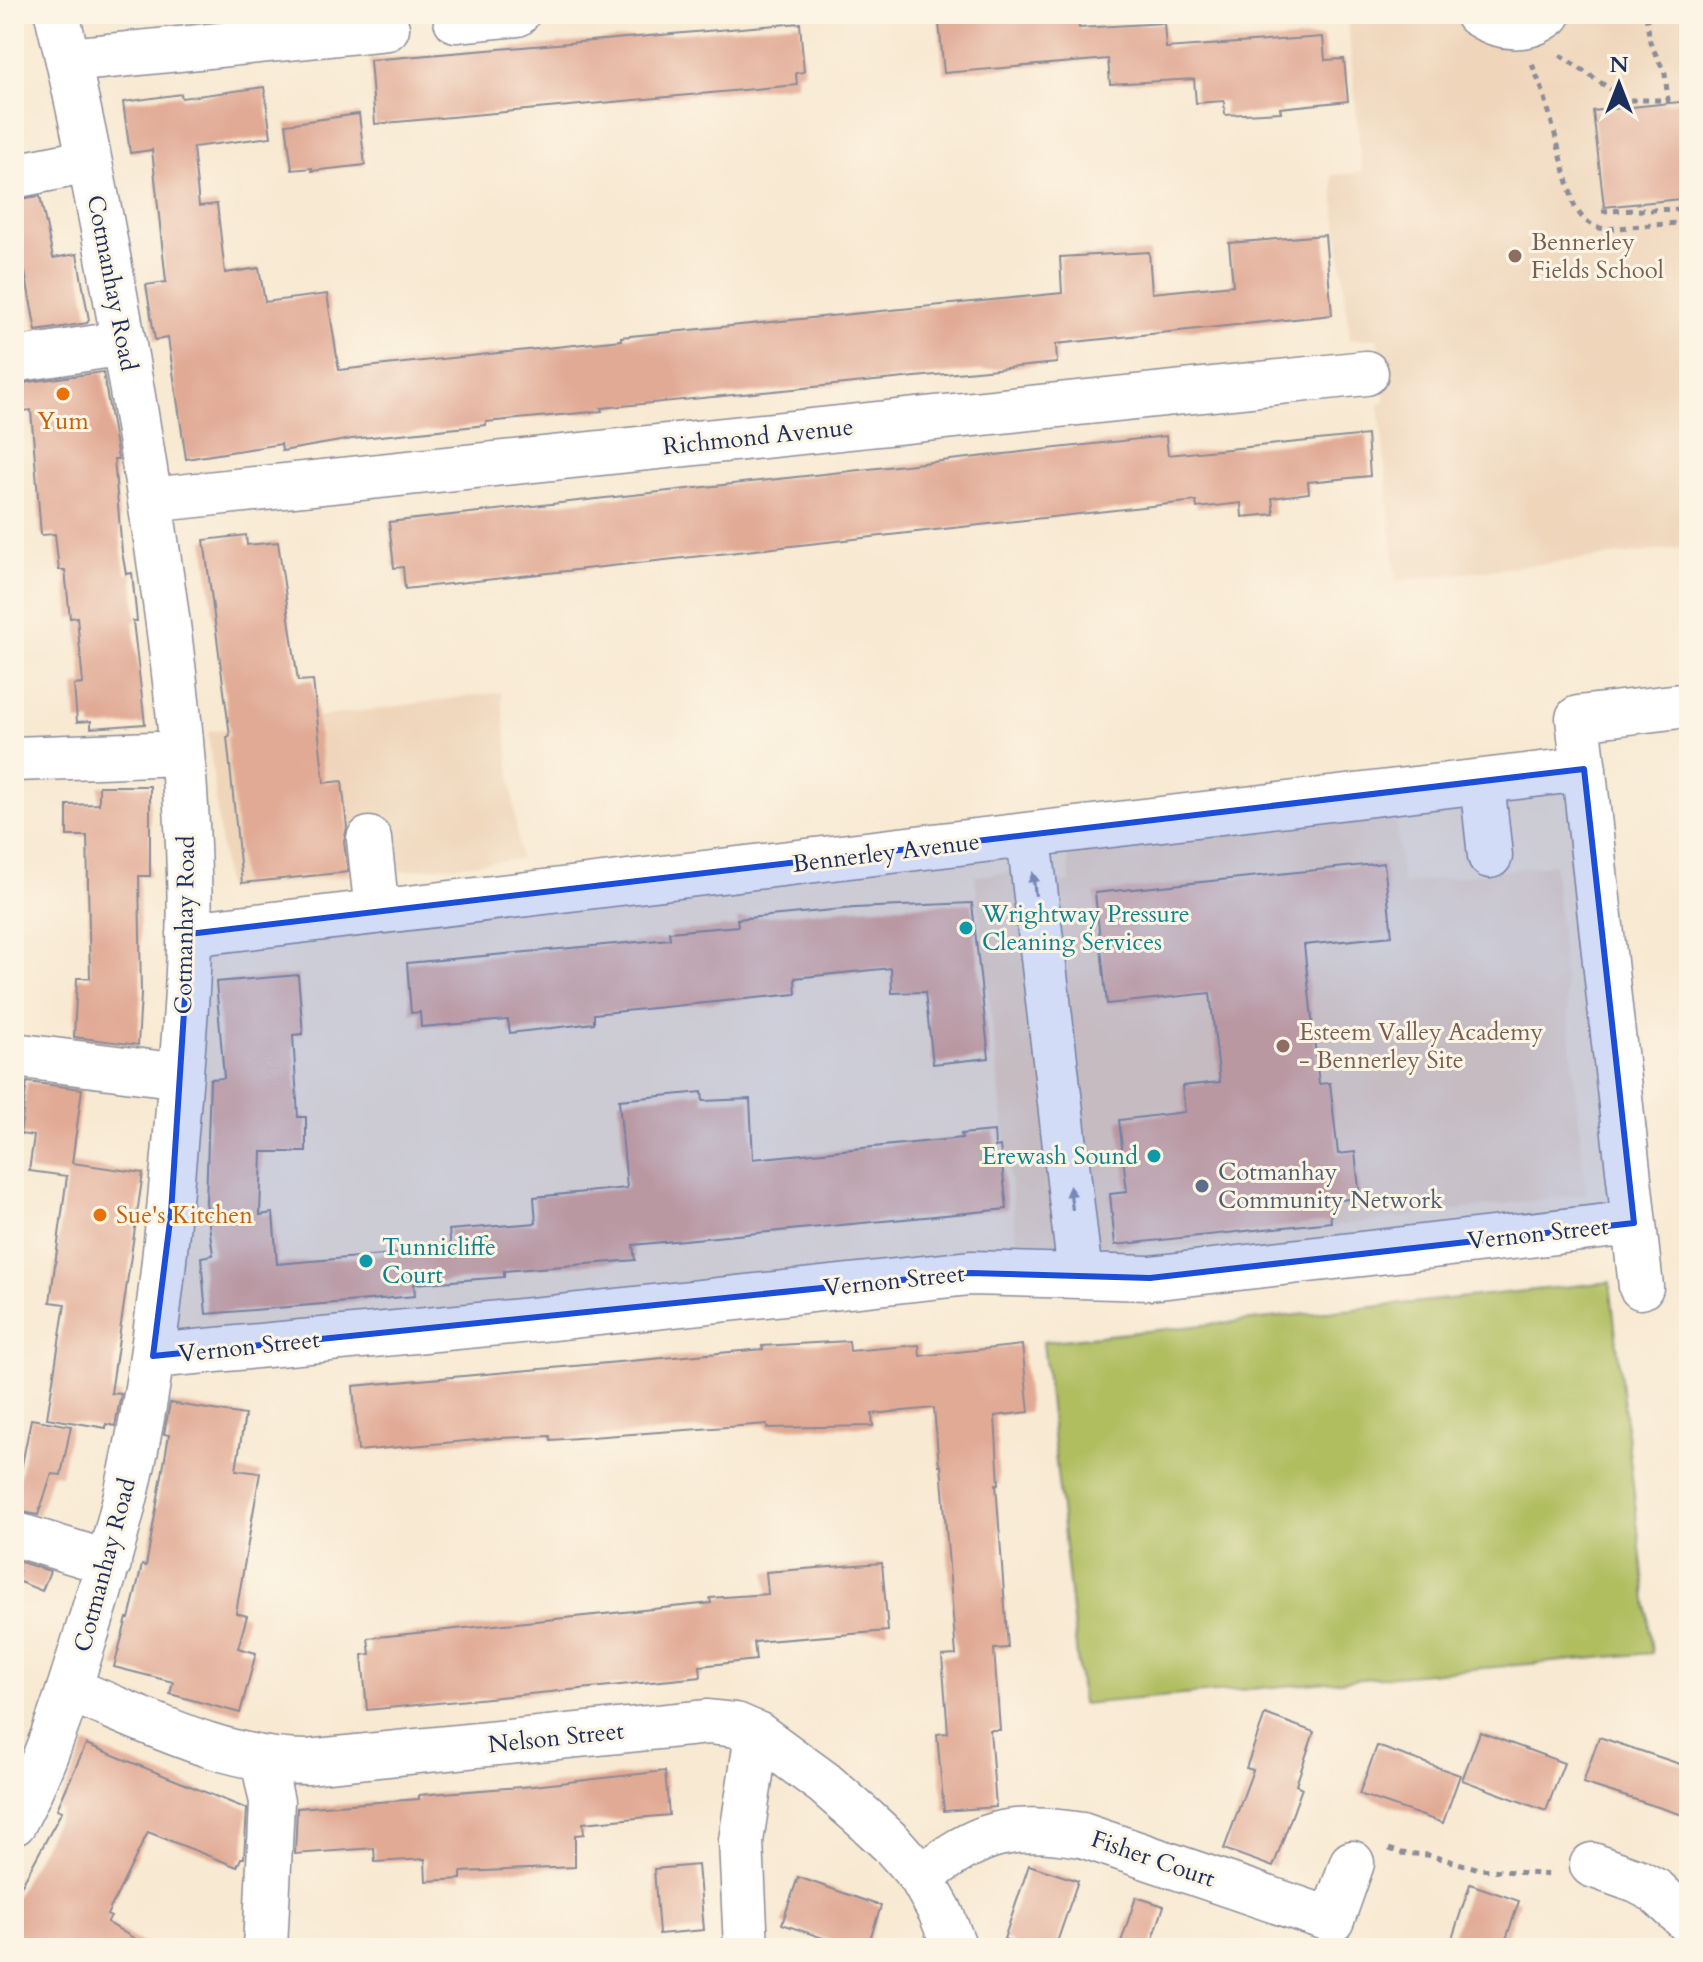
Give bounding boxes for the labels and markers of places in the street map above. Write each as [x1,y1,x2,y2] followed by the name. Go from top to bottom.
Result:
[1531,226,1664,287] place label: Bennerley Fields School
[1506,247,1524,265] marker: Bennerley Fields School
[54,385,72,403] marker: Yum
[37,405,89,438] place label: Yum
[981,898,1190,959] place label: Wrightway Pressure Cleaning Services
[957,919,975,937] marker: Wrightway Pressure Cleaning Services
[1299,1016,1544,1077] place label: Esteem Valley Academy - Bennerley Site
[1274,1037,1292,1055] marker: Esteem Valley Academy - Bennerley Site
[982,1140,1138,1173] place label: Erewash Sound
[1145,1147,1163,1165] marker: Erewash Sound
[1218,1156,1443,1217] place label: Cotmanhay Community Network
[1193,1177,1211,1195] marker: Cotmanhay Community Network
[116,1199,253,1232] place label: Sue's Kitchen
[91,1206,109,1224] marker: Sue's Kitchen
[382,1231,496,1292] place label: Tunnicliffe Court
[357,1252,375,1270] marker: Tunnicliffe Court

